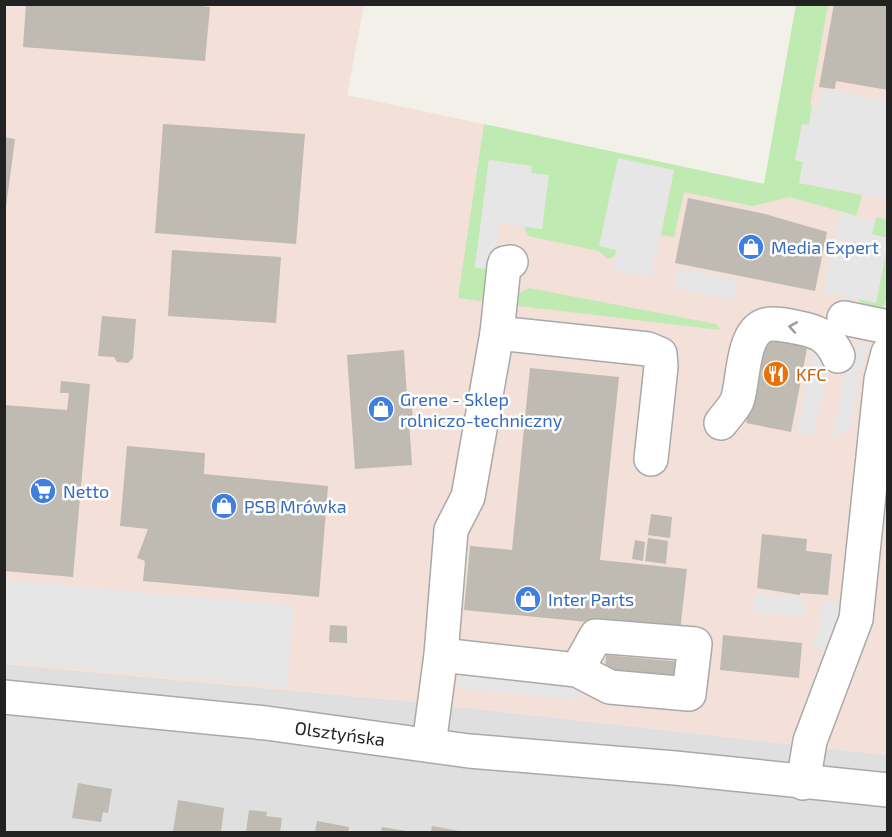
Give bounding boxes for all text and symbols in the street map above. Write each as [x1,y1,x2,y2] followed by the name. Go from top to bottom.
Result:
[736,232,766,262] shop icon: Media Expert
[771,236,879,258] place label: Media Expert
[788,321,798,334] one-way arrow
[761,359,791,389] restaurant icon: KFC
[796,363,826,385] place label: KFC
[400,388,563,431] place label: Grene - Sklep rolniczo-techniczny
[366,394,396,424] shop icon: Grene - Sklep rolniczo-techniczny
[28,476,58,506] supermarket icon: Netto
[63,480,109,502] place label: Netto
[209,491,239,521] shop icon: PSB Mrówka
[244,495,347,517] place label: PSB Mrówka
[513,584,543,614] shop icon: Inter Parts
[548,588,634,610] place label: Inter Parts
[294,716,386,750] street label: Olsztyńska

